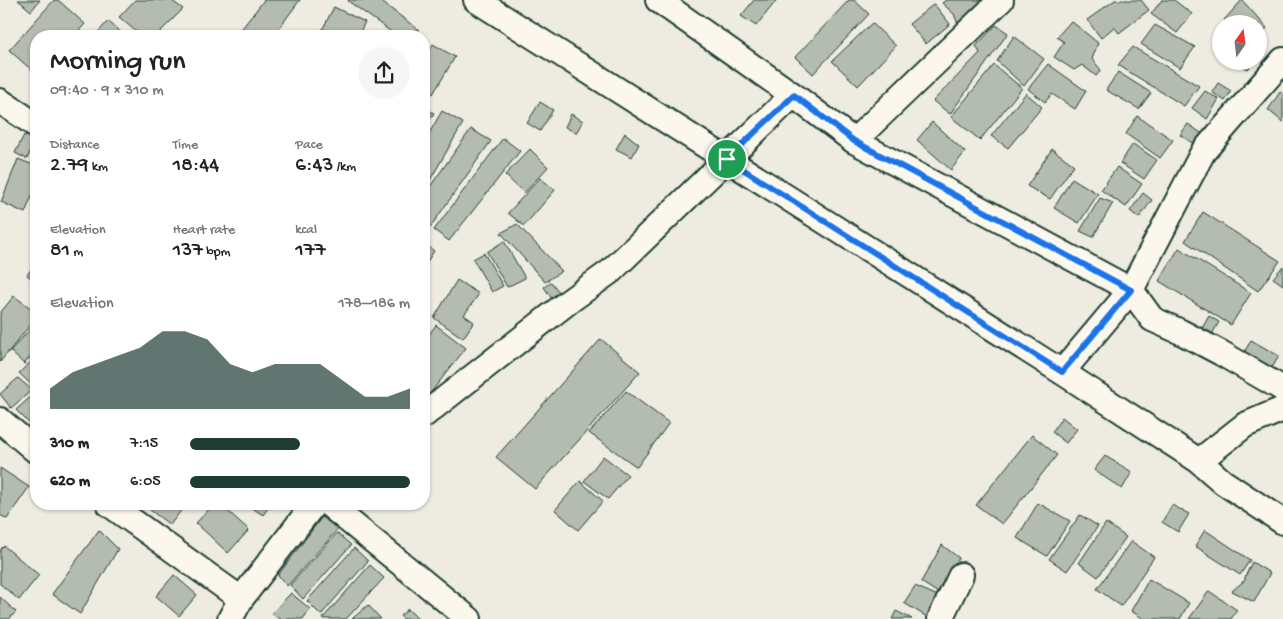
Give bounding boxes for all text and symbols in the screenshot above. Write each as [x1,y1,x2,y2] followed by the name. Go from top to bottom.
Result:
[1212,15,1268,70] north arrow
[1212,15,1267,70] map controls
[50,46,185,79] text: Morning run
[358,47,410,99] button: share
[50,82,164,101] text: 09:40 · 9 × 310 m
[50,137,99,154] text: Distance
[173,137,198,154] text: Time
[295,137,323,154] text: Pace
[706,138,748,180] pin
[713,145,741,173] icon: arrive
[50,154,88,179] text: 2.79
[173,154,219,179] text: 18:44
[295,154,333,179] text: 6:43
[88,159,108,176] text: km
[333,159,356,176] text: /km
[50,222,106,239] text: Elevation
[173,222,235,239] text: Heart rate
[295,222,317,239] text: kcal
[50,239,70,264] text: 81
[173,239,203,264] text: 137
[295,239,326,264] text: 177
[70,244,83,261] text: m
[203,244,231,261] text: bpm
[50,295,114,314] text: Elevation
[338,295,410,314] text: 178–186 m
[50,435,89,454] text: 310 m
[130,435,158,454] text: 7:15
[50,473,90,492] text: 620 m
[130,473,161,492] text: 6:05

